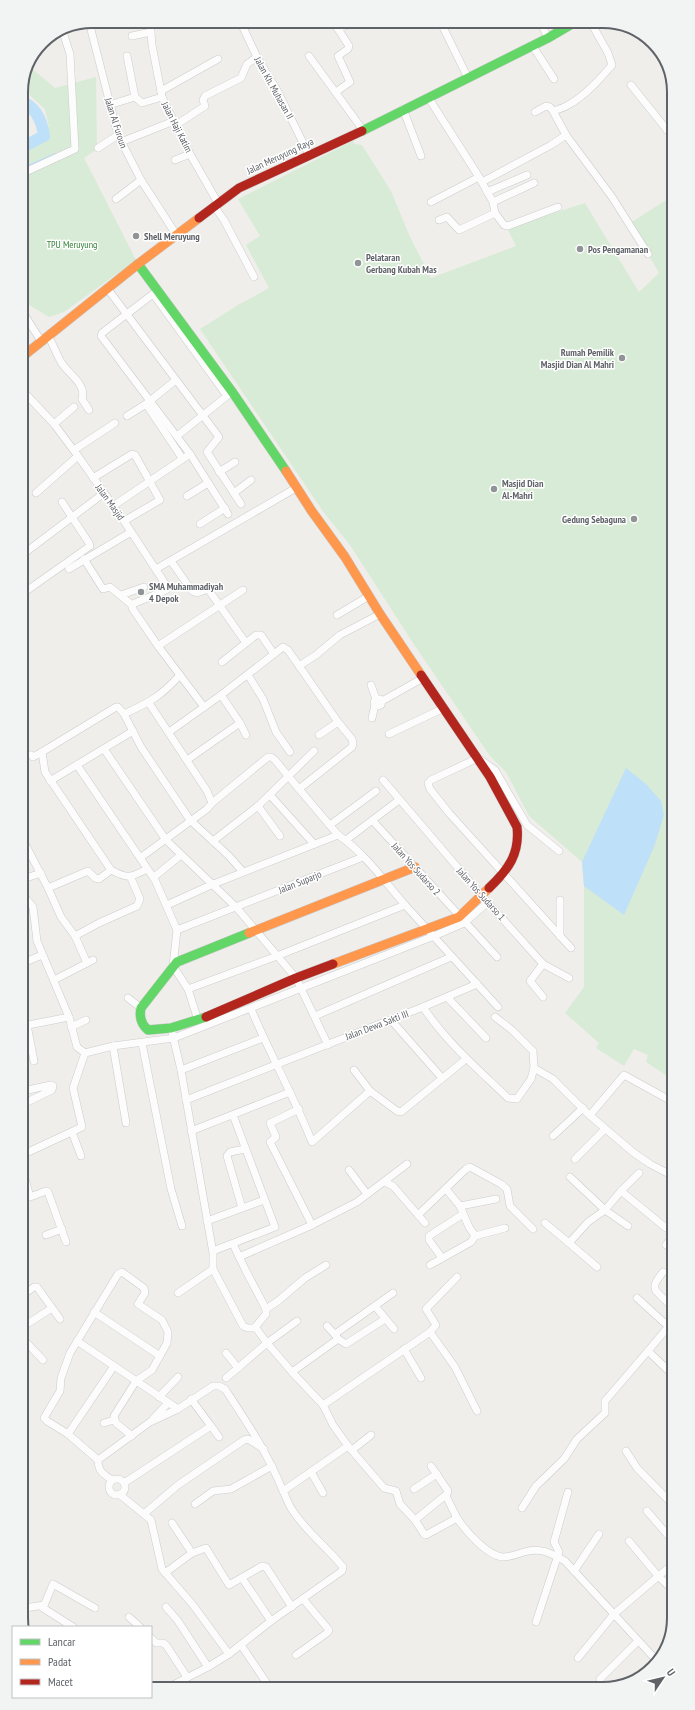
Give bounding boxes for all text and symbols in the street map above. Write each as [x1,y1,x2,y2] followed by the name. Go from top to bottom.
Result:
[251,54,297,122] street label: Jalan Kh. Muhasan II
[101,95,130,150] street label: Jalan Al Furoun
[158,99,195,155] street label: Jalan Haji Katim
[244,135,316,178] street label: Jalan Meruyung Raya
[144,230,200,243] place label: Shell Meruyung
[131,231,141,241] marker: Shell Meruyung
[47,238,97,251] park label: TPU Meruyung
[588,243,649,256] place label: Pos Pengamanan
[575,244,585,254] marker: Pos Pengamanan
[366,251,437,276] place label: Pelataran Gerbang Kubah Mas
[353,258,363,268] marker: Pelataran Gerbang Kubah Mas
[541,346,615,371] place label: Rumah Pemilik Masjid Dian Al Mahri
[617,353,627,363] marker: Rumah Pemilik Masjid Dian Al Mahri
[501,477,544,502] place label: Masjid Dian Al-Mahri
[92,481,128,523] street label: Jalan Masjid
[489,484,499,494] marker: Masjid Dian Al-Mahri
[562,513,626,526] place label: Gedung Sebaguna
[629,514,639,524] marker: Gedung Sebaguna
[149,580,224,605] place label: SMA Muhammadiyah 4 Depok
[136,587,146,597] marker: SMA Muhammadiyah 4 Depok
[388,839,443,898] street label: Jalan Yos Sudarso 2
[453,864,508,923] street label: Jalan Yos Sudarso 1
[276,867,323,897] street label: Jalan Suparjo
[343,1007,410,1043] street label: Jalan Dewa Sakti III
[12,1626,152,1698] legend
[48,1634,76,1649] text: Lancar
[48,1654,72,1669] text: Padat
[643,1658,683,1698] north arrow
[664,1666,679,1679] text: U
[48,1674,73,1689] text: Macet

